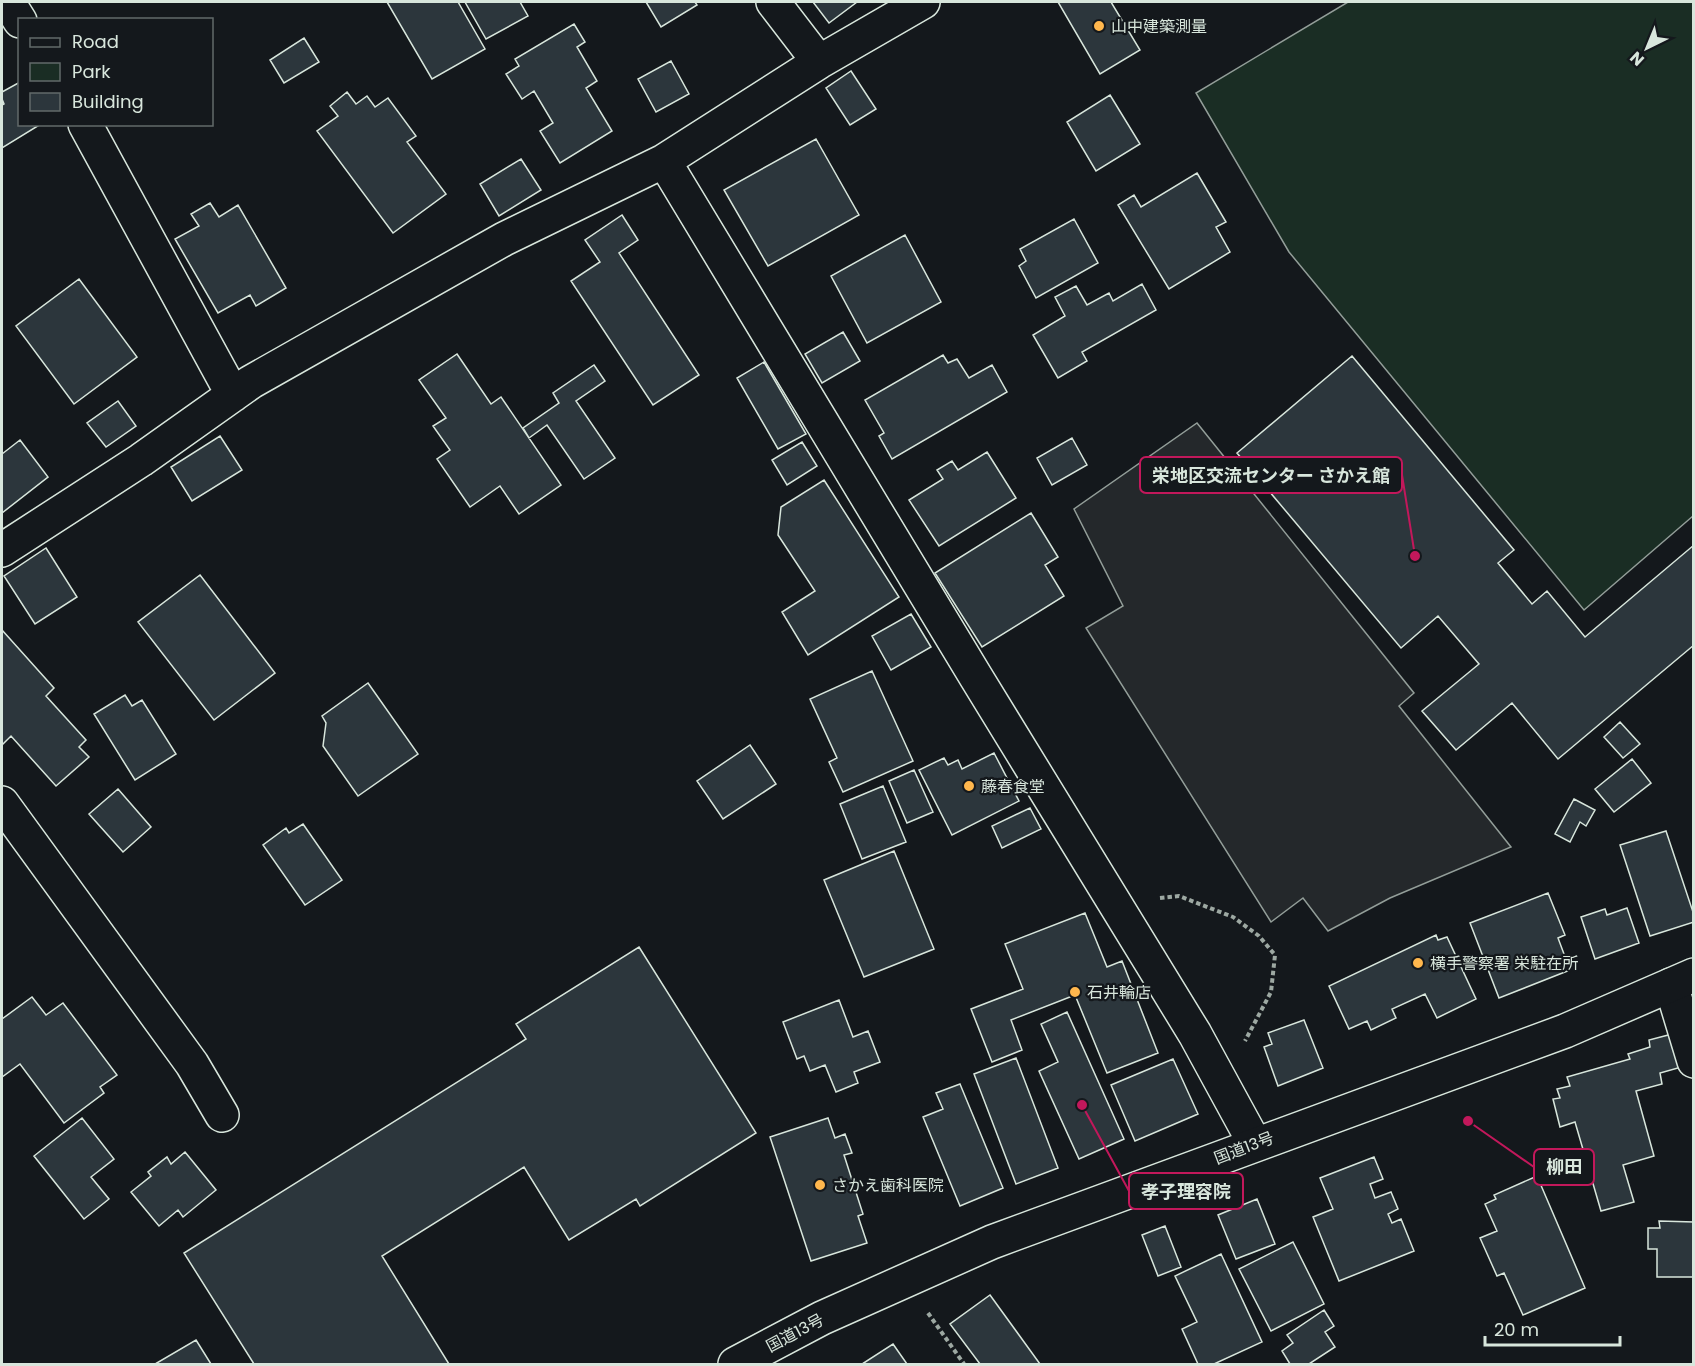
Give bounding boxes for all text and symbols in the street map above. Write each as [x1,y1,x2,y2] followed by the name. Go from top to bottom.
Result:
[1111,15,1207,38] place label: 山中建築測量
[18,18,213,126] legend
[1617,18,1677,78] north arrow
[1092,19,1106,33] marker: 山中建築測量
[72,29,119,54] text: Road
[1625,46,1649,71] text: N
[72,59,111,84] text: Park
[72,89,144,114] text: Building
[1140,457,1402,493] callout: 栄地区交流センター さかえ館
[1152,463,1390,488] text: 栄地区交流センター さかえ館
[981,775,1045,798] place label: 藤春食堂
[962,779,976,793] marker: 藤春食堂
[1430,952,1578,975] place label: 横手警察署 栄駐在所
[1411,956,1425,970] marker: 横手警察署 栄駐在所
[1087,981,1151,1004] place label: 石井輪店
[1068,985,1082,999] marker: 石井輪店
[1211,1126,1277,1170] street label: 国道13号
[1534,1149,1594,1185] callout: 柳田
[1546,1154,1582,1179] text: 柳田
[1129,1173,1243,1209] callout: 孝子理容院
[832,1174,944,1197] place label: さかえ歯科医院
[813,1178,827,1192] marker: さかえ歯科医院
[1141,1179,1231,1204] text: 孝子理容院
[762,1308,828,1358] street label: 国道13号
[1485,1309,1620,1347] scale bar
[1494,1317,1539,1342] text: 20 m

